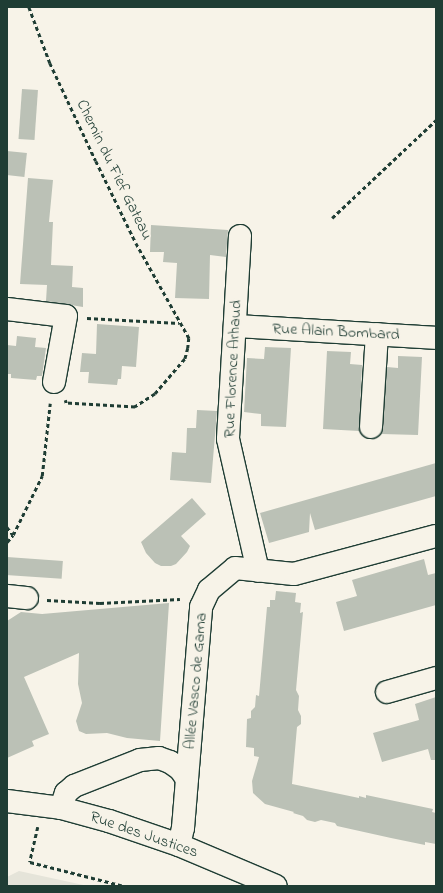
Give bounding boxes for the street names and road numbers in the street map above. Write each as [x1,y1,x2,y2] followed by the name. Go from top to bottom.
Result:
[72,97,156,243] street label: Chemin du Fief Gateau
[220,300,246,438] street label: Rue Florence Arhaud
[272,319,400,345] street label: Rue Alain Bombard
[180,612,212,750] street label: Allée Vasco de Gama
[87,808,201,862] street label: Rue des Justices

